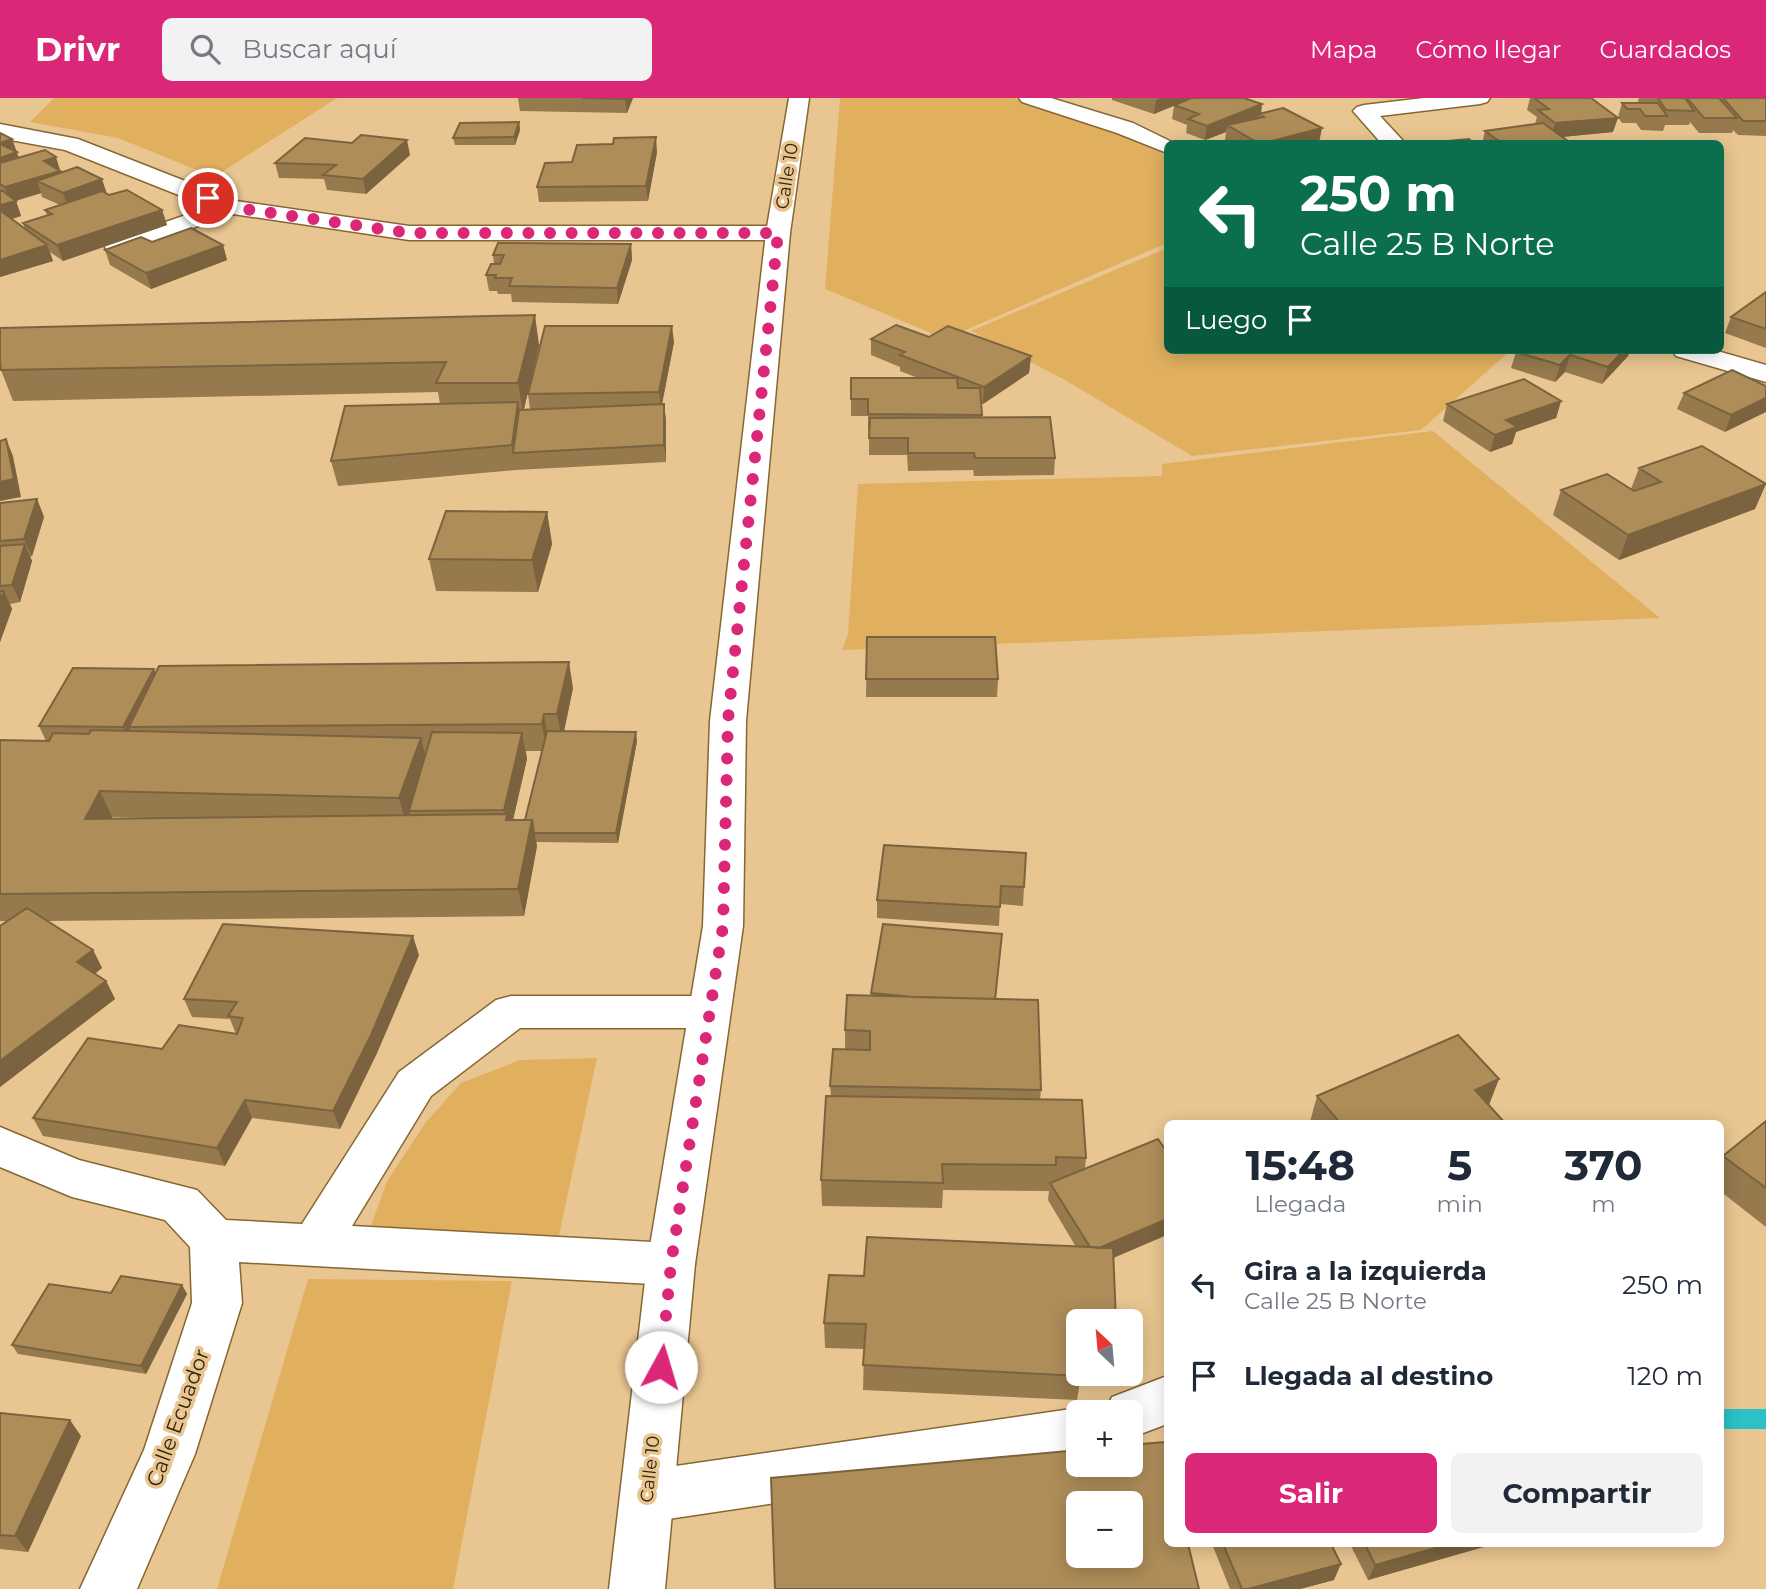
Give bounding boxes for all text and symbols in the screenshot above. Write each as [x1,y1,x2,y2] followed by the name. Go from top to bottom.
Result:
[162,18,652,81] search box
[35,29,120,69] text: Drivr
[186,30,224,68] icon: search
[242,33,397,65] text: Buscar aquí
[1310,35,1377,64] text: Mapa
[1415,35,1561,64] text: Cómo llegar
[1599,35,1731,64] text: Guardados
[771,141,803,211] street label: Calle 10
[1300,164,1457,223] text: 250 m
[178,168,238,228] pin
[1185,168,1276,259] icon: left
[189,179,227,217] icon: arrive
[1300,224,1555,263] text: Calle 25 B Norte
[1281,301,1319,339] icon: arrive
[1185,304,1267,336] text: Luego
[1246,1139,1355,1191] text: 15:48
[1447,1139,1472,1191] text: 5
[1564,1139,1642,1191] text: 370
[1254,1190,1346,1218] text: Llegada
[1437,1190,1483,1218] text: min
[1591,1190,1616,1218] text: m
[1244,1255,1487,1287] text: Gira a la izquierda
[1185,1266,1223,1304] icon: left
[1622,1269,1703,1301] text: 250 m
[1244,1287,1427,1315] text: Calle 25 B Norte
[1066,1309,1143,1386] north arrow
[1066,1309,1143,1568] map controls
[624,1330,698,1404] position arrow
[141,1346,214,1490] street label: Calle Ecuador
[1185,1357,1223,1395] icon: arrive
[1244,1360,1493,1392] text: Llegada al destino
[1627,1360,1703,1392] text: 120 m
[1066,1400,1143,1477] button: +
[636,1435,664,1503] street label: Calle 10
[1185,1453,1437,1533] button: Salir
[1451,1453,1703,1533] button: Compartir
[1066,1491,1143,1568] button: −

